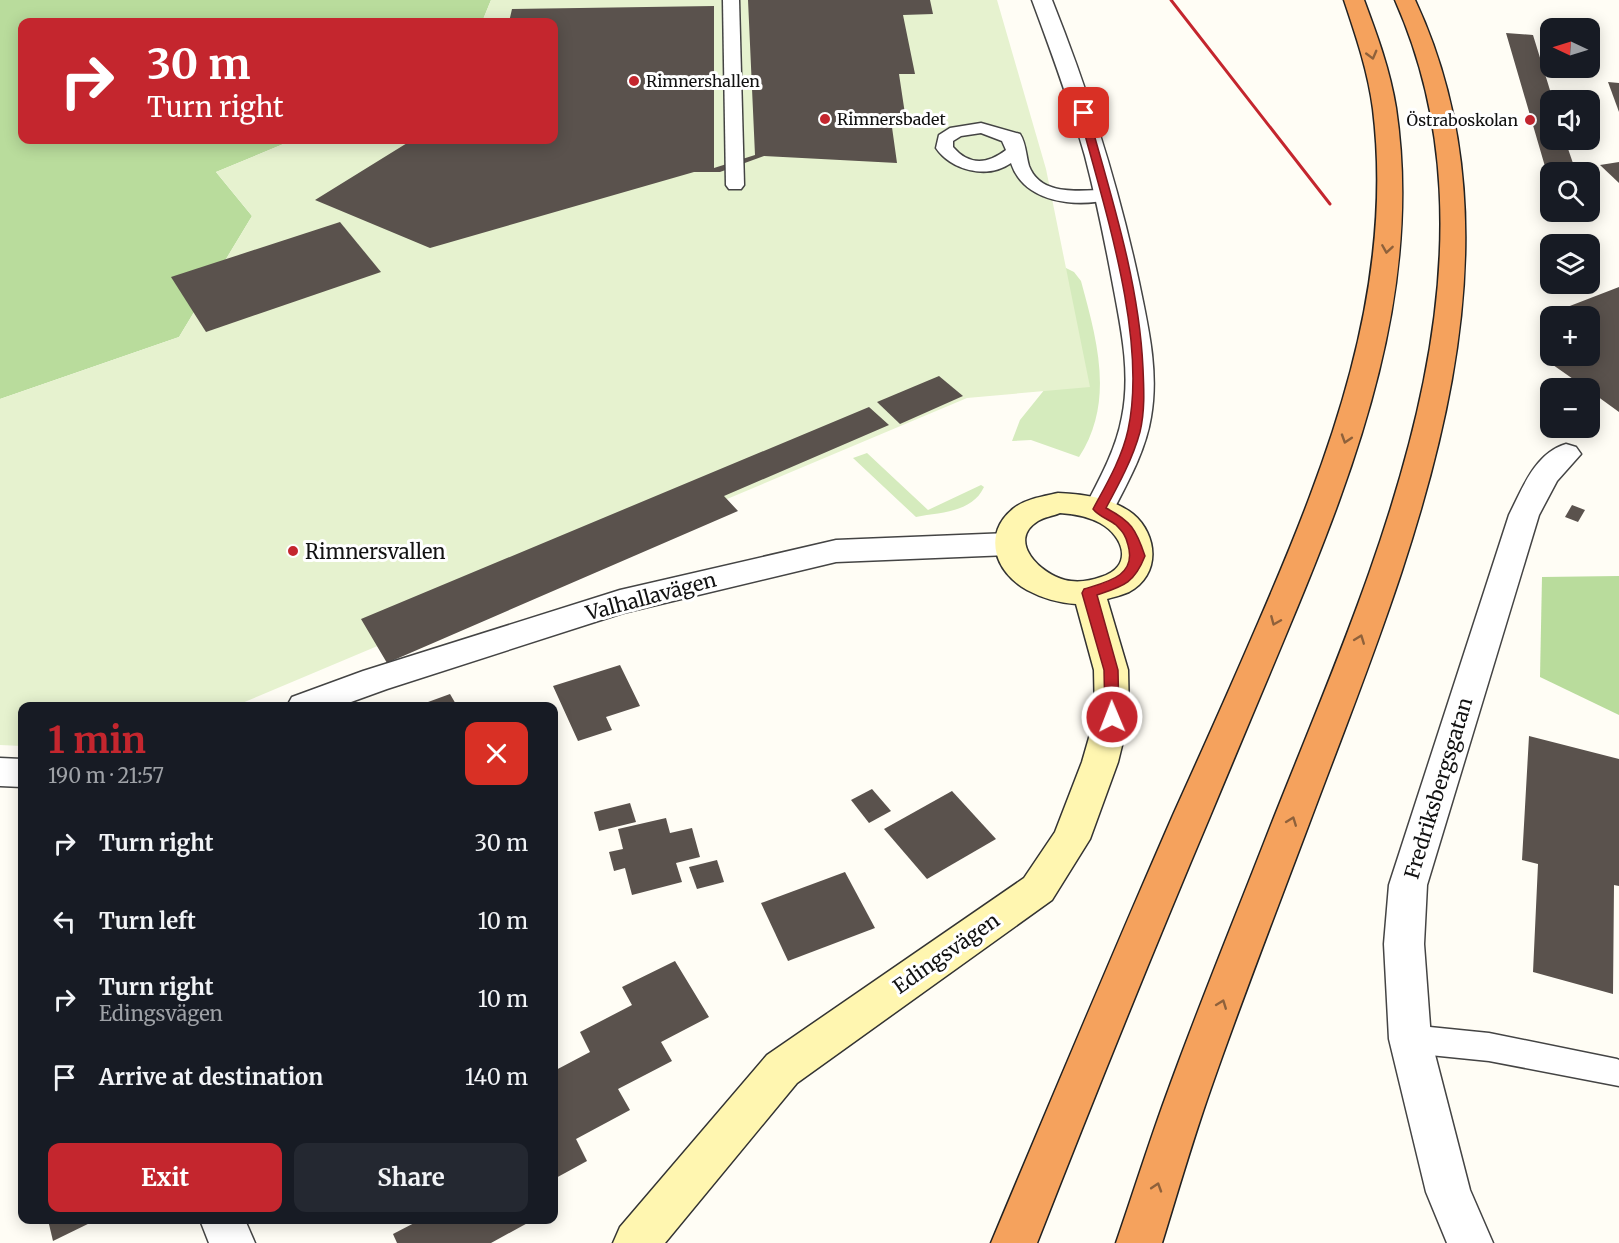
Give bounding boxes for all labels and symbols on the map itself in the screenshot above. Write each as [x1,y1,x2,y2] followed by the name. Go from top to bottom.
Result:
[1540,18,1600,78] north arrow
[1365,50,1378,60] one-way arrow
[646,71,760,91] place label: Rimnershallen
[627,74,641,88] marker: Rimnershallen
[1058,87,1109,138] pin
[837,109,946,129] place label: Rimnersbadet
[1407,110,1518,130] place label: Östraboskolan
[818,112,832,126] marker: Rimnersbadet
[1523,113,1537,127] marker: Östraboskolan
[1381,244,1393,253] one-way arrow
[1341,433,1353,444] one-way arrow
[305,539,446,564] place label: Rimnersvallen
[286,544,300,558] marker: Rimnersvallen
[582,567,719,626] street label: Valhallavägen
[1270,614,1282,625] one-way arrow
[1353,634,1366,645] one-way arrow
[1080,685,1144,749] position arrow
[1398,694,1478,882] street label: Fredriksbergsgatan
[1284,817,1297,827] one-way arrow
[888,907,1004,999] street label: Edingsvägen
[1215,999,1228,1009] one-way arrow
[1150,1182,1163,1193] one-way arrow

